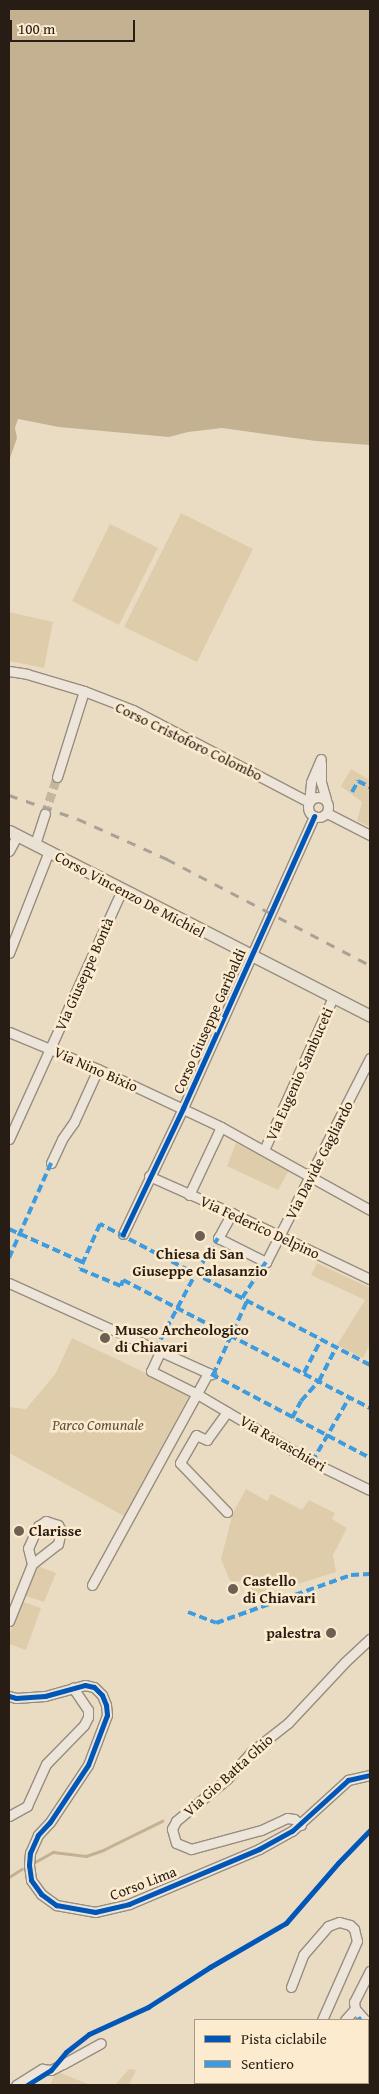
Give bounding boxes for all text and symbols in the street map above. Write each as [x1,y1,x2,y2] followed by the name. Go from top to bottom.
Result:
[12,10,138,42] scale bar
[18,18,55,39] text: 100 m
[113,698,265,784] street label: Corso Cristoforo Colombo
[52,847,208,941] street label: Corso Vincenzo De Michiel
[51,915,117,1033] street label: Via Giuseppe Bontà
[169,946,249,1096] street label: Corso Giuseppe Garibaldi
[262,1005,336,1143] street label: Via Eugenio Sambuceti
[51,1042,141,1096] street label: Via Nino Bixio
[281,1098,357,1222] street label: Via Davide Gagliardo
[197,1191,323,1263] street label: Via Federico Delpino
[194,1230,206,1242] marker: Chiesa di San Giuseppe Calasanzio
[132,1244,268,1279] place label: Chiesa di San Giuseppe Calasanzio
[115,1320,249,1355] place label: Museo Archeologico di Chiavari
[99,1332,111,1344] marker: Museo Archeologico di Chiavari
[237,1411,329,1475] street label: Via Ravaschieri
[52,1416,144,1434] park label: Parco Comunale
[29,1522,82,1540] place label: Clarisse
[13,1525,25,1537] marker: Clarisse
[243,1571,316,1606] place label: Castello di Chiavari
[227,1583,239,1595] marker: Castello di Chiavari
[266,1624,321,1642] place label: palestra
[325,1627,337,1639] marker: palestra
[180,1730,276,1820] street label: Via Gio Batta Ghio
[107,1862,179,1904] street label: Corso Lima
[194,2019,369,2084] legend
[241,2028,327,2049] text: Pista ciclabile
[241,2053,294,2074] text: Sentiero

